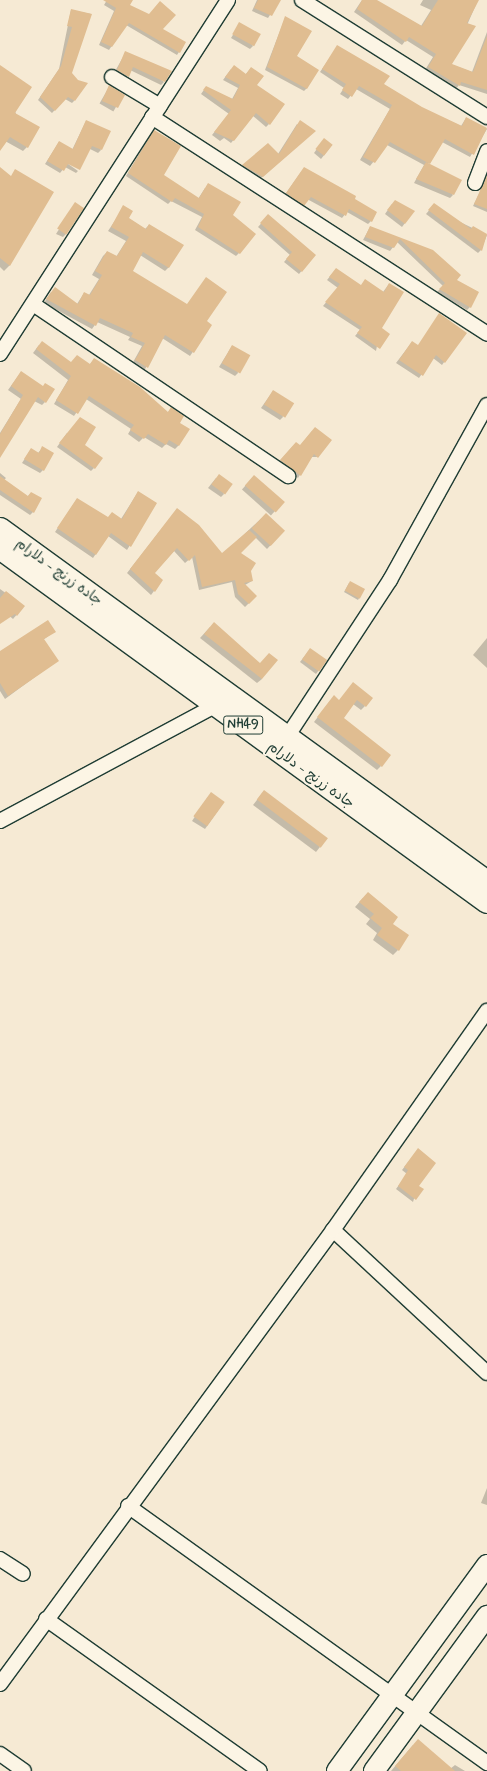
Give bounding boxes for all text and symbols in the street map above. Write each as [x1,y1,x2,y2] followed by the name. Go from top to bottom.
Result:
[12,535,106,609] street label: جاده زرنج - دلارام
[223,714,263,736] road number: NH49
[264,738,358,812] street label: جاده زرنج - دلارام

